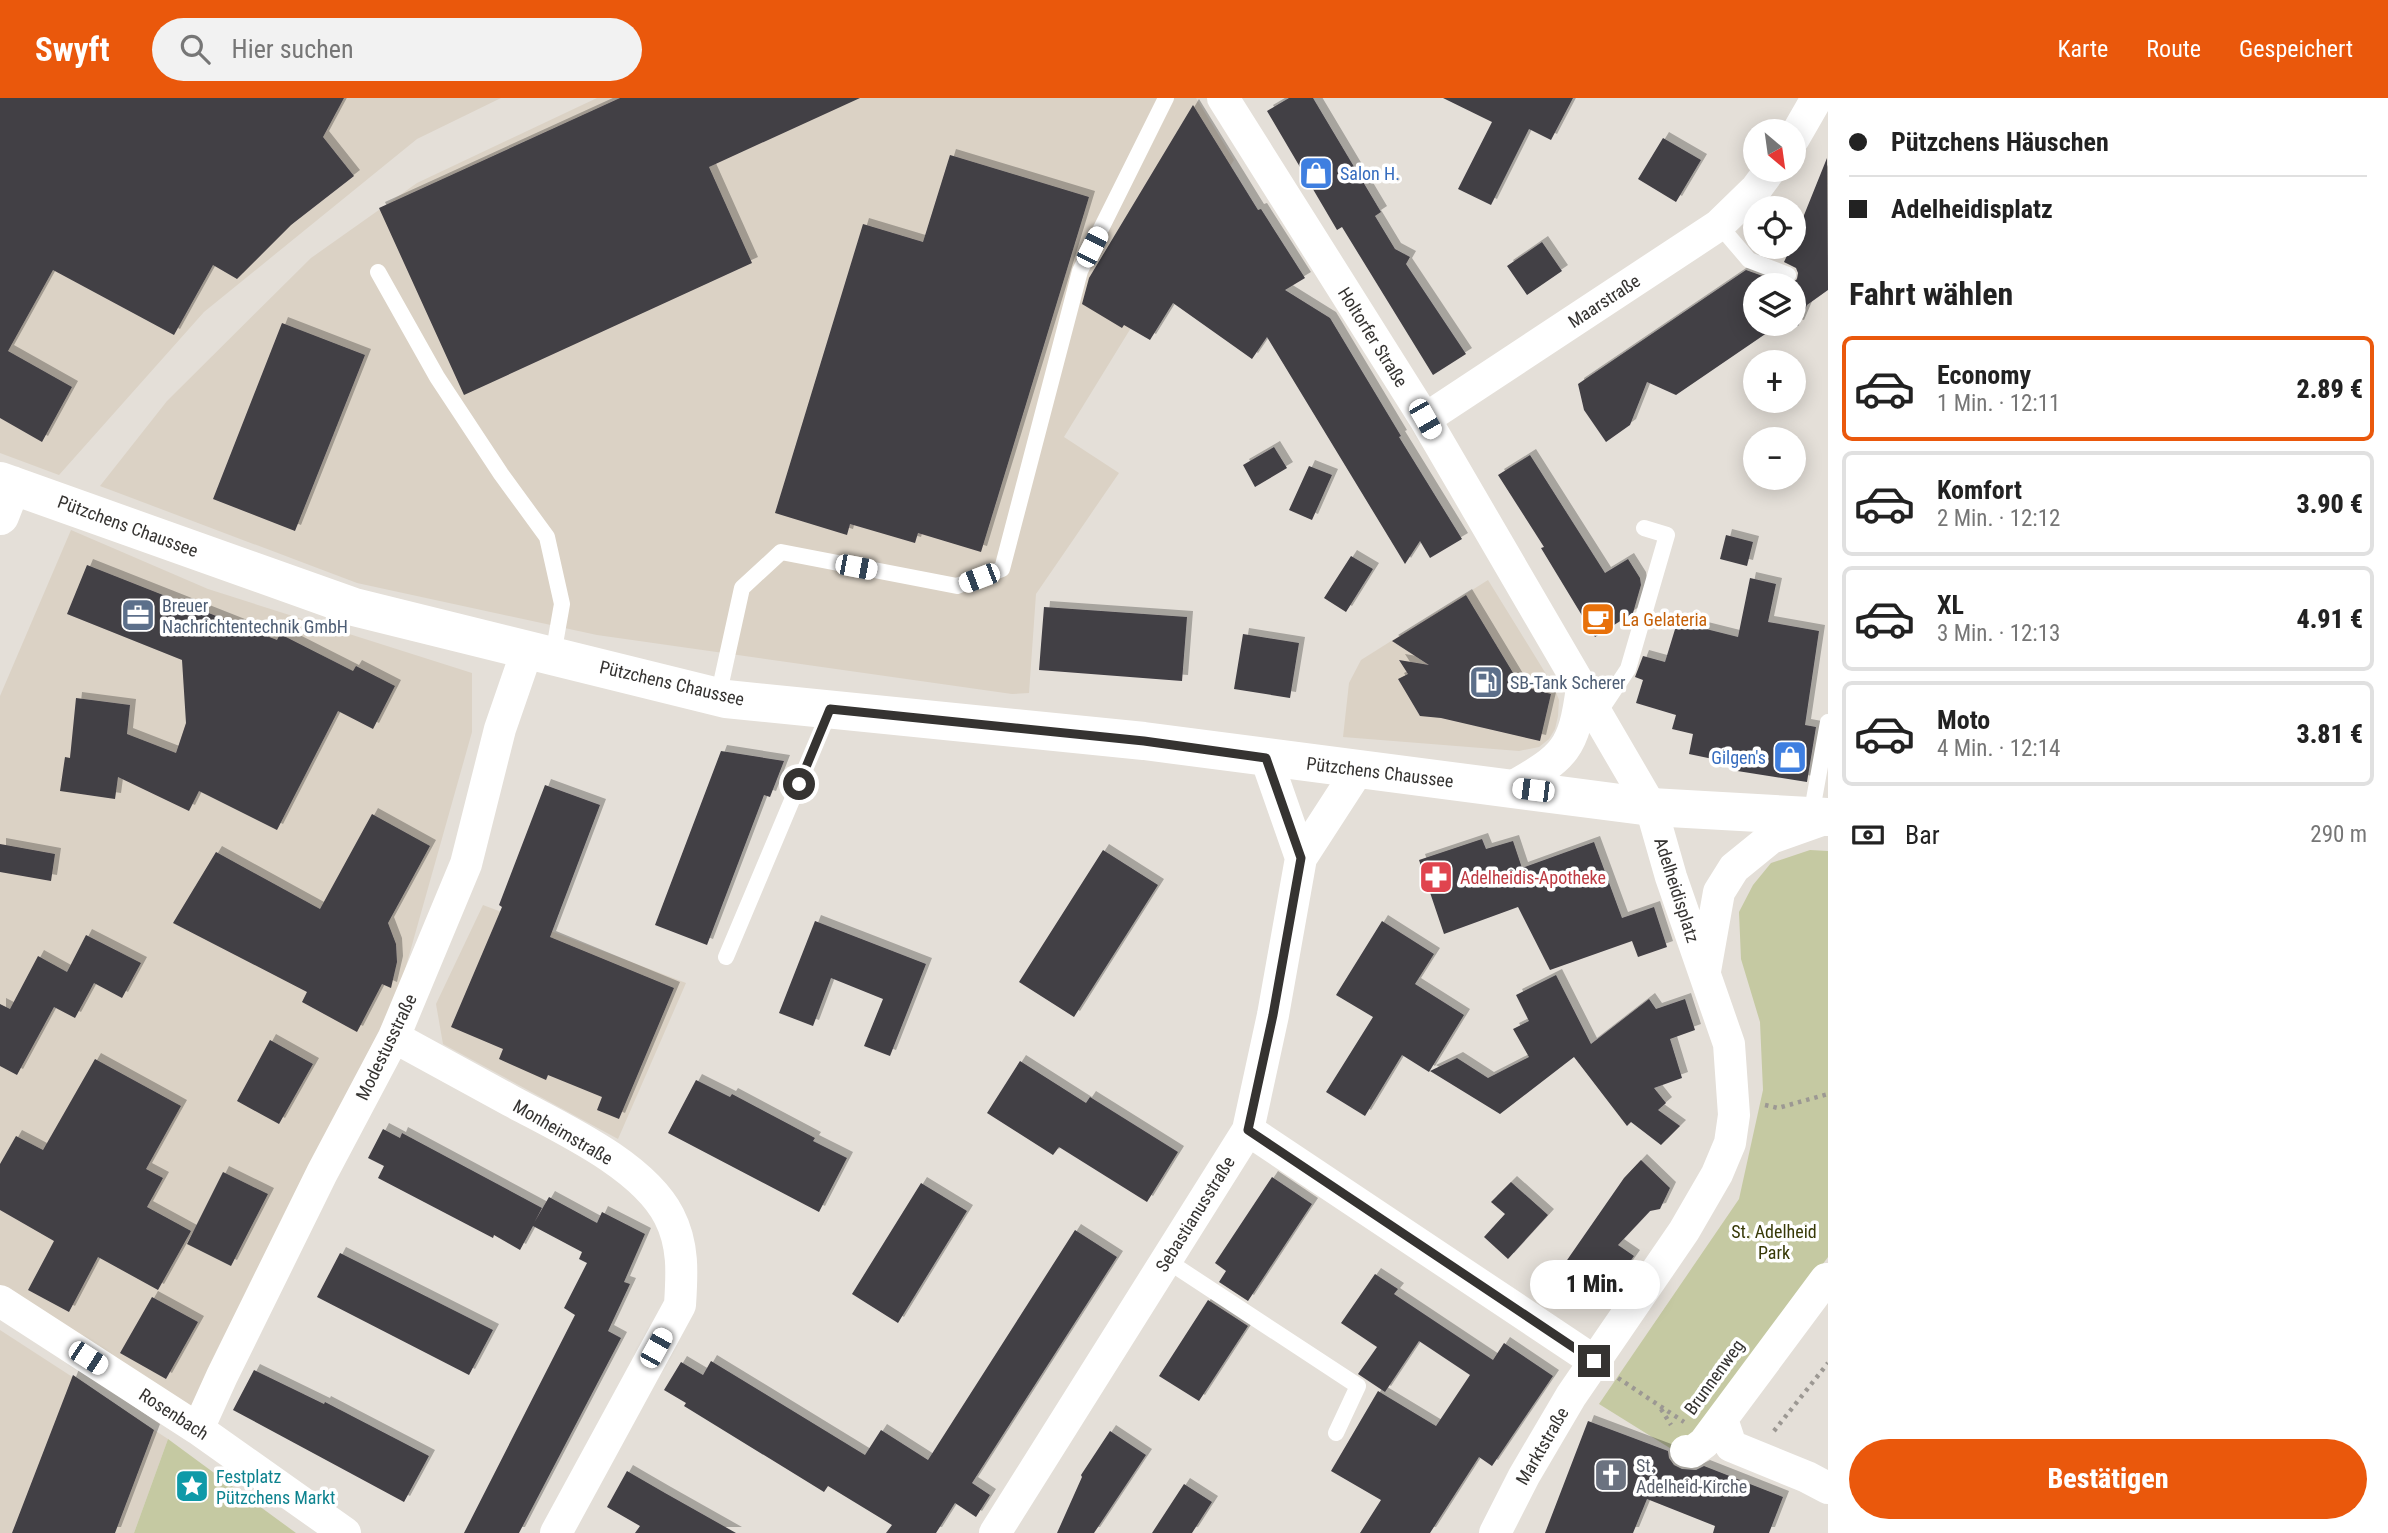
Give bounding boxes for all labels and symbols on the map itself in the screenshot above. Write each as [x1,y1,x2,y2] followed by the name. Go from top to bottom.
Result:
[1743,119,1806,182] north arrow
[1297,154,1335,192] shop icon: Salon H.
[1340,163,1400,184] place label: Salon H.
[1074,224,1111,270] car
[1564,270,1644,332] street label: Maarstraße
[1334,283,1412,391] street label: Holtorfer Straße
[1406,396,1445,442] car
[55,491,201,561] street label: Pützchens Chaussee
[834,553,879,581] car
[956,561,1003,595] car
[162,595,348,637] place label: Breuer Nachrichtentechnik GmbH
[119,596,157,634] office icon: Breuer Nachrichtentechnik GmbH
[1579,600,1617,638] cafe icon: La Gelateria
[1622,609,1707,630] place label: La Gelateria
[598,656,746,710] street label: Pützchens Chaussee
[1467,663,1505,701] fuel station icon: SB-Tank Scherer
[1510,672,1626,693] place label: SB-Tank Scherer
[1771,738,1809,776] shop icon: Gilgen's
[1711,747,1766,768] place label: Gilgen's
[1305,753,1455,791] street label: Pützchens Chaussee
[783,768,815,800] route start
[1511,777,1556,803] car
[1650,835,1704,945] street label: Adelheidisplatz
[1417,858,1455,896] pharmacy icon: Adelheidis-Apotheke
[1460,867,1606,888] place label: Adelheidis-Apotheke
[351,990,421,1104] street label: Modestusstraße
[510,1095,616,1169] street label: Monheimstraße
[1151,1152,1239,1276] street label: Sebastianusstraße
[1731,1221,1817,1263] park label: St. Adelheid Park
[1529,1260,1659,1308] callout: 1 Min.
[637,1325,676,1371] car
[1680,1335,1748,1419] street label: Brunnenweg
[65,1338,112,1378] car
[1578,1345,1610,1377] route end
[135,1384,213,1444] street label: Rosenbach
[1511,1403,1573,1489] street label: Marktstraße
[1636,1455,1747,1497] place label: St. Adelheid-Kirche
[1592,1456,1630,1494] church icon: St. Adelheid-Kirche
[216,1466,335,1508] place label: Festplatz Pützchens Markt
[173,1467,211,1505] place icon: Festplatz Pützchens Markt

